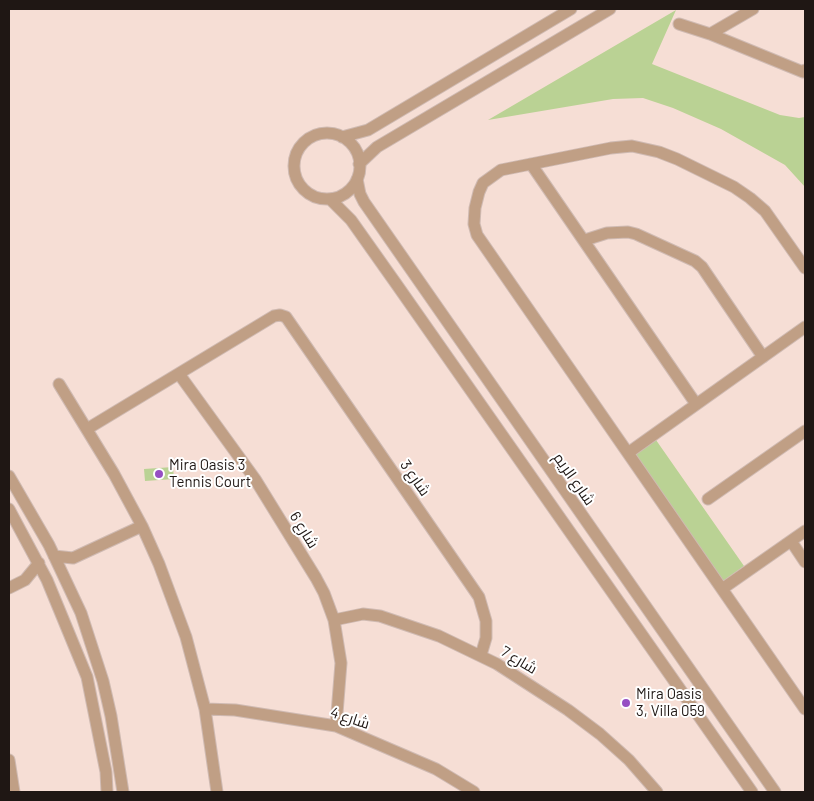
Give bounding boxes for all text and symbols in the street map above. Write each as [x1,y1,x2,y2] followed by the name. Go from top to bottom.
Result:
[549,449,599,509] street label: شارع الريم
[169,456,251,491] place label: Mira Oasis 3 Tennis Court
[396,457,434,499] street label: شارع 3
[153,468,165,480] marker: Mira Oasis 3 Tennis Court
[286,508,322,552] street label: شارع 6
[498,642,540,678] street label: شارع 7
[636,685,705,720] place label: Mira Oasis 3, Villa 059
[620,697,632,709] marker: Mira Oasis 3, Villa 059
[328,703,372,733] street label: شارع 4

